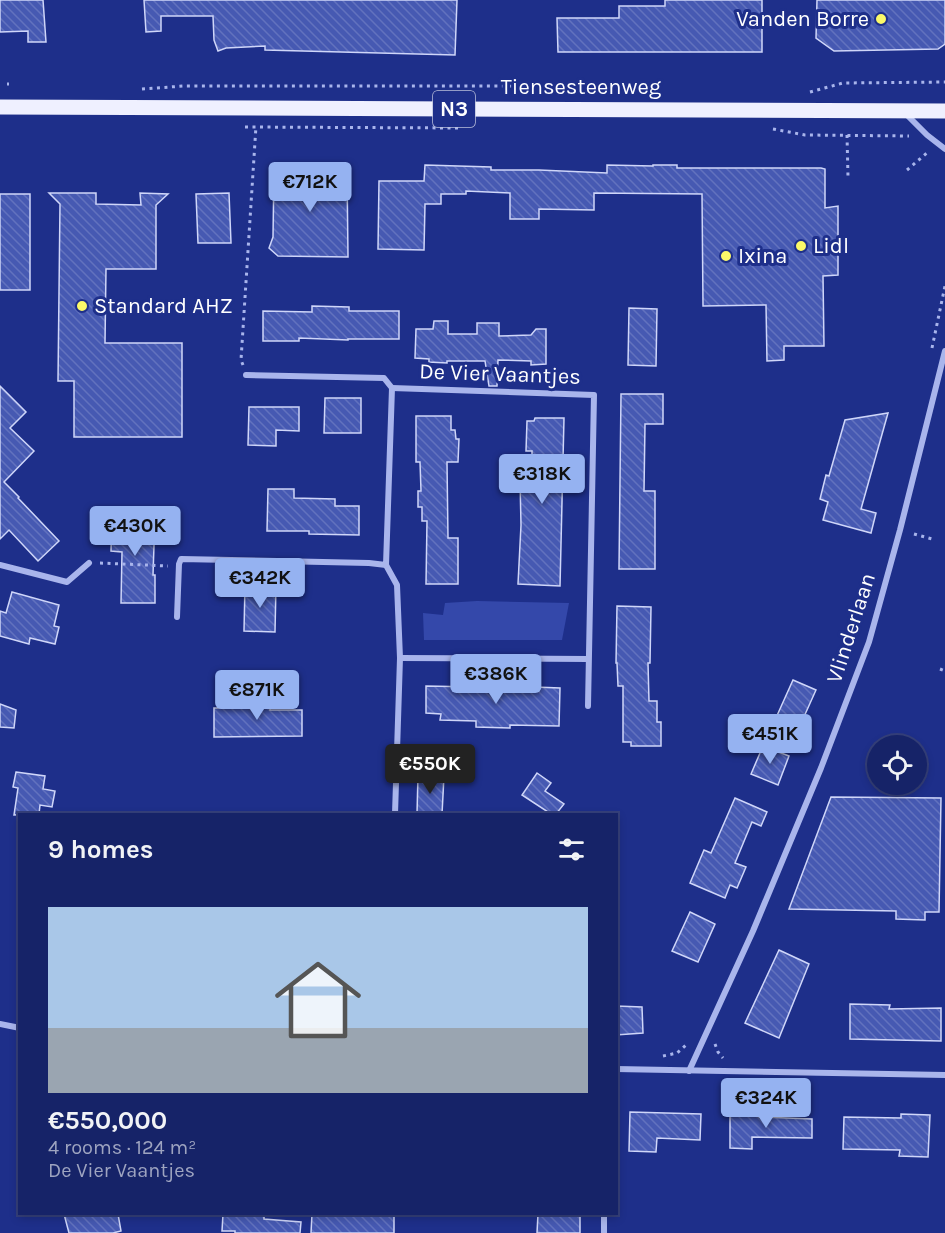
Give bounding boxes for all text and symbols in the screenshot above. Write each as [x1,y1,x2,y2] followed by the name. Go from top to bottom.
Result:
[736,6,869,32] place label: Vanden Borre
[874,12,888,26] marker: Vanden Borre
[501,74,662,100] street label: Tiensesteenweg
[433,91,475,127] road number: N3
[268,162,352,213] pin: €712K
[283,170,337,193] text: €712K
[813,233,849,259] place label: Lidl
[794,239,808,253] marker: Lidl
[738,243,787,269] place label: Ixina
[719,249,733,263] marker: Ixina
[94,293,233,319] place label: Standard AHZ
[75,299,89,313] marker: Standard AHZ
[419,358,581,390] street label: De Vier Vaantjes
[500,454,584,505] pin: €318K
[513,462,571,485] text: €318K
[93,506,177,557] pin: €430K
[104,514,166,537] text: €430K
[218,558,302,609] pin: €342K
[229,566,291,589] text: €342K
[821,570,881,686] street label: Vlinderlaan
[454,654,538,705] pin: €386K
[464,662,528,685] text: €386K
[215,670,299,721] pin: €871K
[229,678,285,701] text: €871K
[728,714,812,765] pin: €451K
[742,722,798,745] text: €451K
[867,735,927,795] map controls
[867,735,927,795] button: locate
[388,744,472,795] pin: €550K
[399,752,461,775] text: €550K
[555,833,588,866] icon: filters
[48,834,154,865] text: 9 homes
[264,946,372,1054] icon: home
[724,1078,808,1129] pin: €324K
[735,1086,797,1109] text: €324K
[48,1105,167,1136] text: €550,000
[48,1136,196,1159] text: 4 rooms · 124 m²
[48,1159,195,1182] text: De Vier Vaantjes

